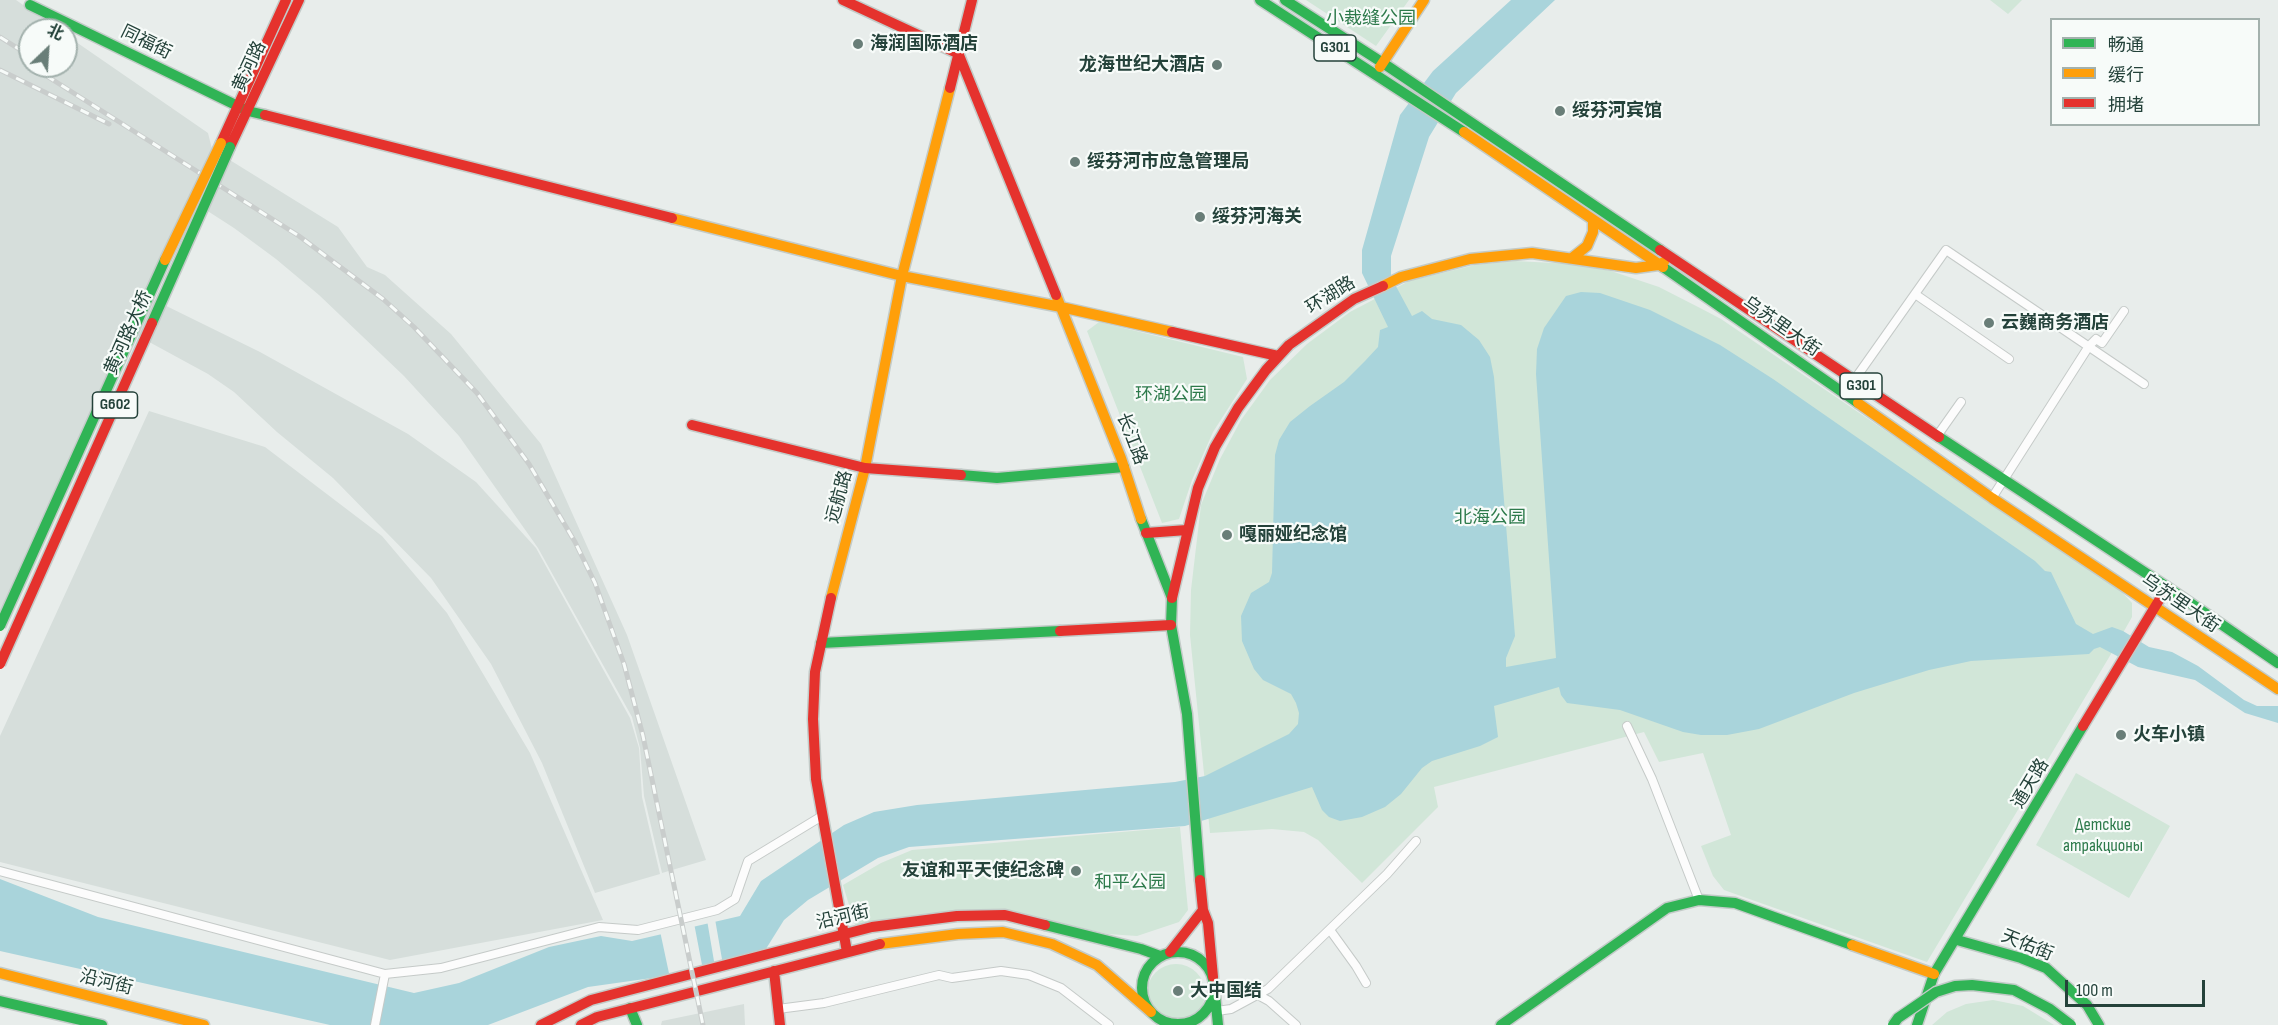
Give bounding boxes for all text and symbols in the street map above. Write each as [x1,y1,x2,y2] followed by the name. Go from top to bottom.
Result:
[1326,8,1416,30] park label: 小裁缝公园
[18,18,78,78] north arrow
[2050,18,2260,126] legend
[44,21,66,45] text: 北
[117,21,175,65] street label: 同福街
[870,33,978,55] place label: 海润国际酒店
[1314,35,1356,61] road number: G301
[2108,35,2144,56] text: 畅通
[851,37,865,51] marker: 海润国际酒店
[229,38,271,96] street label: 黄河路
[1079,54,1205,76] place label: 龙海世纪大酒店
[1210,58,1224,72] marker: 龙海世纪大酒店
[2108,65,2144,86] text: 缓行
[2108,95,2144,116] text: 拥堵
[1572,100,1662,122] place label: 绥芬河宾馆
[1553,104,1567,118] marker: 绥芬河宾馆
[1087,151,1249,173] place label: 绥芬河市应急管理局
[1068,155,1082,169] marker: 绥芬河市应急管理局
[1212,206,1302,228] place label: 绥芬河海关
[1193,210,1207,224] marker: 绥芬河海关
[1302,273,1360,319] street label: 环湖路
[101,287,157,379] street label: 黄河路大桥
[1738,292,1824,362] street label: 乌苏里大街
[2001,312,2109,334] place label: 云巍商务酒店
[1982,316,1996,330] marker: 云巍商务酒店
[1840,373,1882,399] road number: G301
[1135,384,1207,406] park label: 环湖公园
[92,392,138,418] road number: G602
[1111,410,1151,468] street label: 长江路
[823,468,857,526] street label: 远航路
[1454,507,1526,529] park label: 北海公园
[1239,524,1347,546] place label: 嘎丽娅纪念馆
[1220,528,1234,542] marker: 嘎丽娅纪念馆
[2137,570,2223,638] street label: 乌苏里大街
[2133,724,2205,746] place label: 火车小镇
[2114,728,2128,742] marker: 火车小镇
[2008,755,2054,813] street label: 通天路
[2063,814,2143,856] park label: Детские атракционы
[902,860,1064,882] place label: 友谊和平天使纪念碑
[1069,864,1083,878] marker: 友谊和平天使纪念碑
[1094,872,1166,894] park label: 和平公园
[814,901,872,935] street label: 沿河街
[1998,926,2056,966] street label: 天佑街
[77,966,135,1000] street label: 沿河街
[2068,968,2208,1006] scale bar
[1190,980,1262,1002] place label: 大中国结
[2076,980,2113,1001] text: 100 m
[1171,984,1185,998] marker: 大中国结

